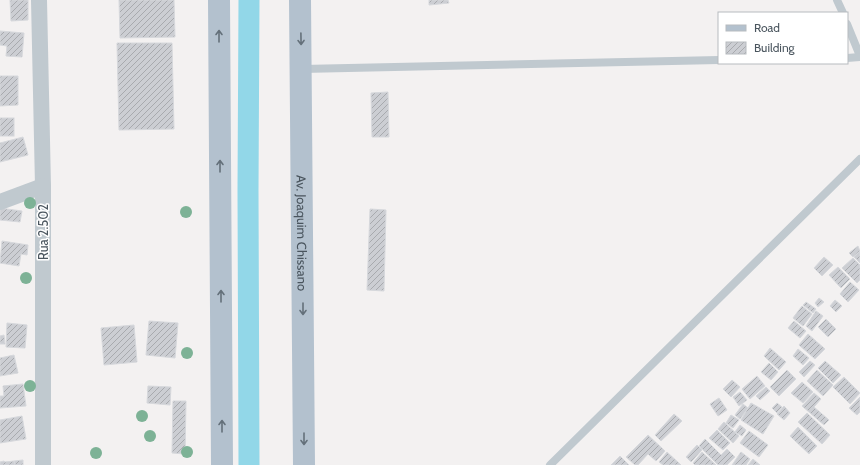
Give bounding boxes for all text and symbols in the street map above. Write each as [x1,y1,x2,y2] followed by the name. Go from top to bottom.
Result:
[718,12,848,64] legend
[754,20,780,35] text: Road
[215,30,223,43] one-way arrow
[297,32,305,45] one-way arrow
[754,40,796,55] text: Building
[216,160,224,173] one-way arrow
[294,175,311,291] street label: Av. Joaquim Chissano
[35,204,51,260] street label: Rua 2.502
[217,290,225,303] one-way arrow
[299,302,307,315] one-way arrow
[218,420,226,433] one-way arrow
[300,432,308,445] one-way arrow

